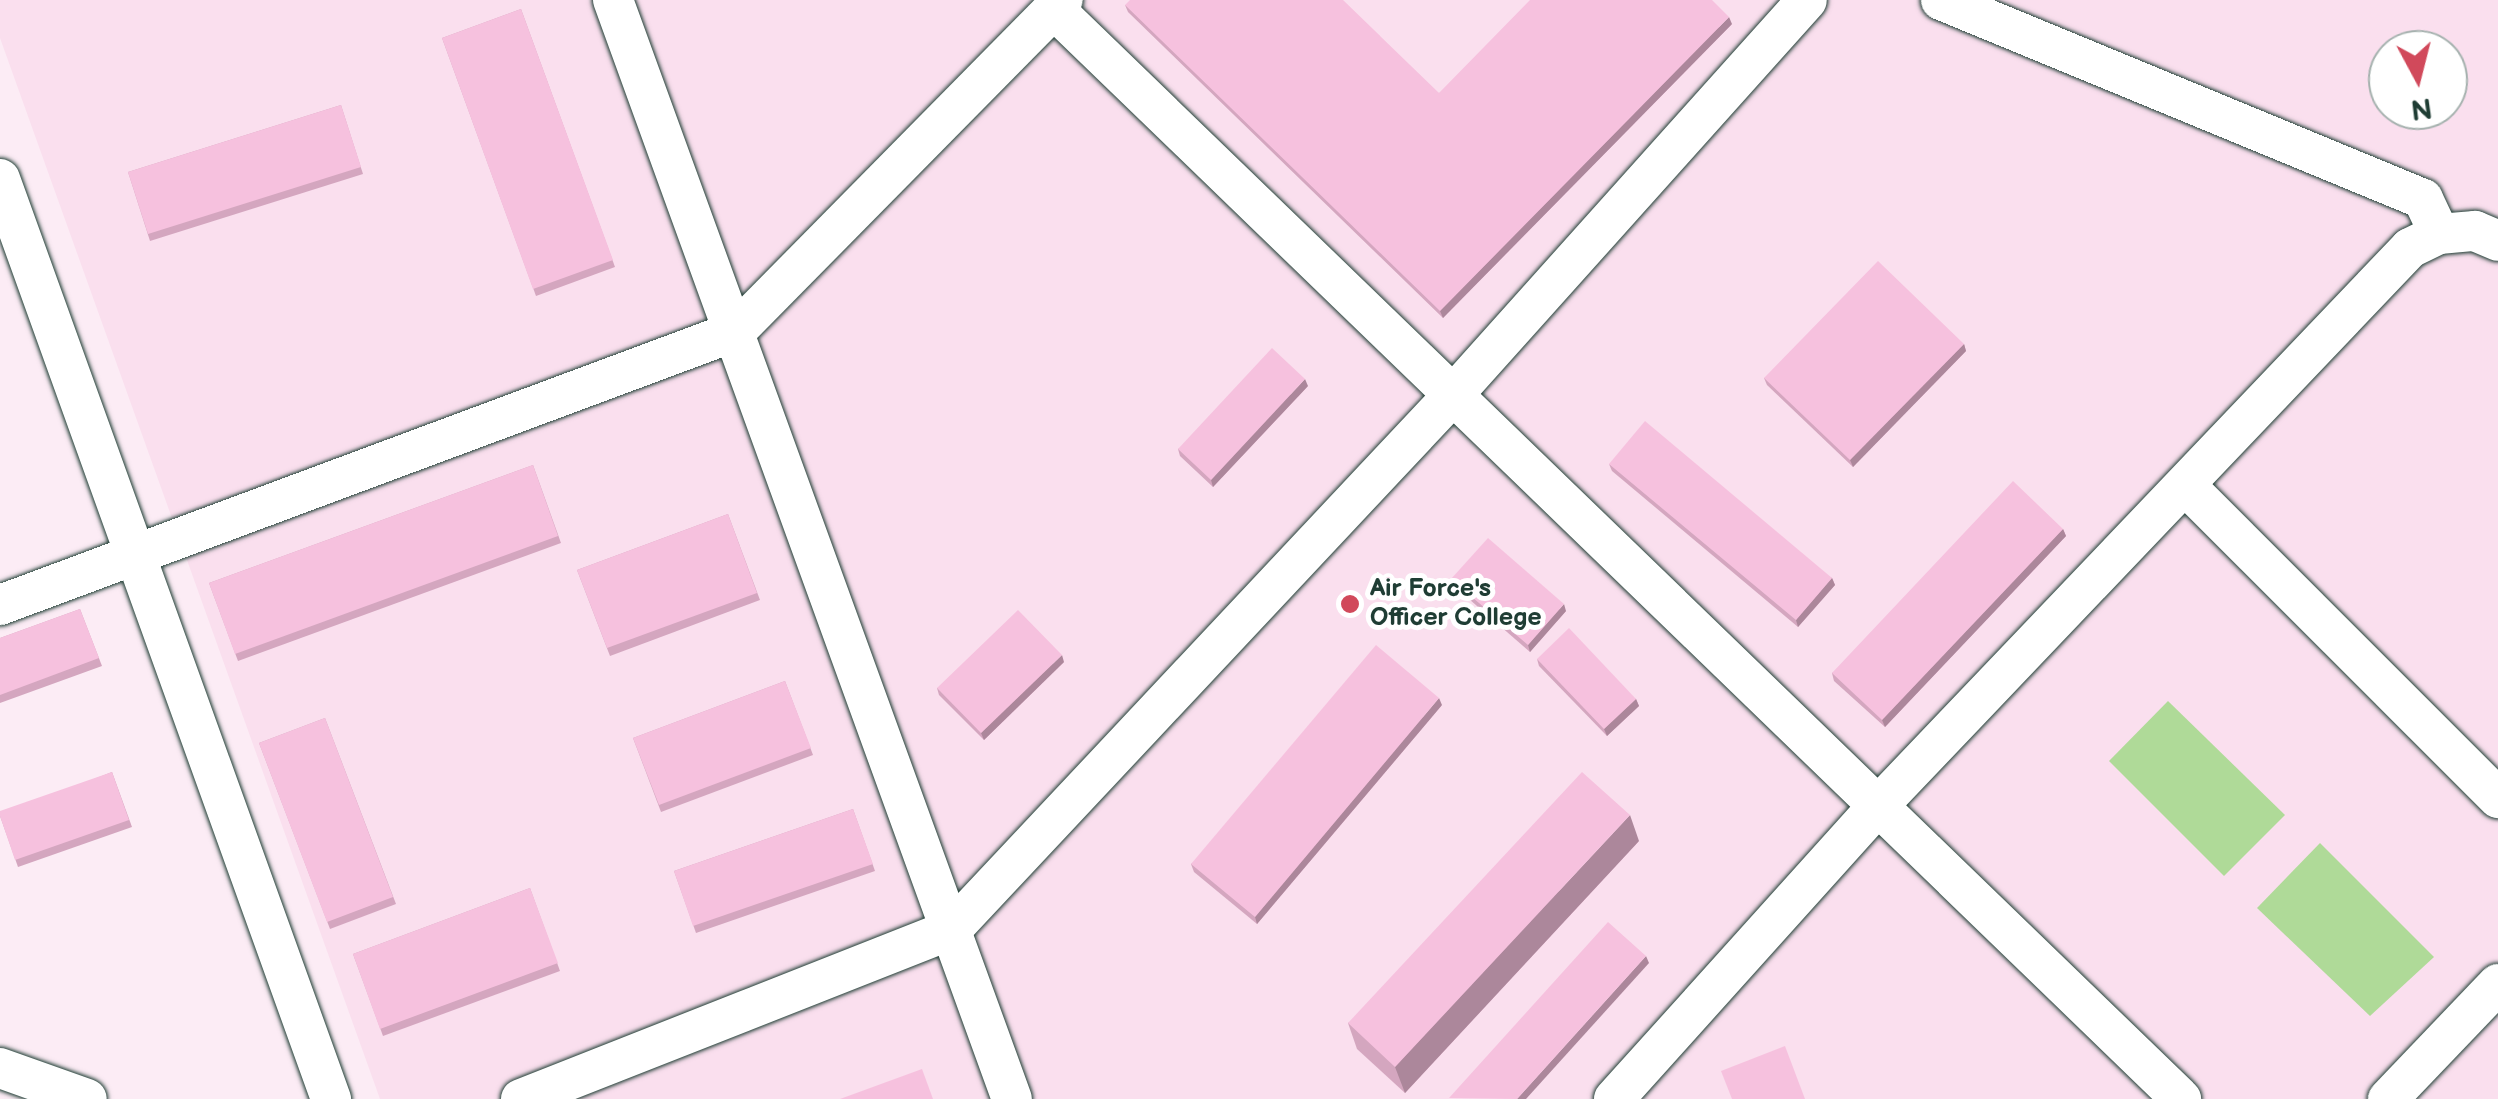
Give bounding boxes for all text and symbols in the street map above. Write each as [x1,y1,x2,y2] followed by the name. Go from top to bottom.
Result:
[2368,30,2468,130] north arrow
[2409,91,2434,126] text: N
[1370,575,1542,634] place label: Air Force's Officer College
[1339,593,1361,615] marker: Air Force's Officer College

